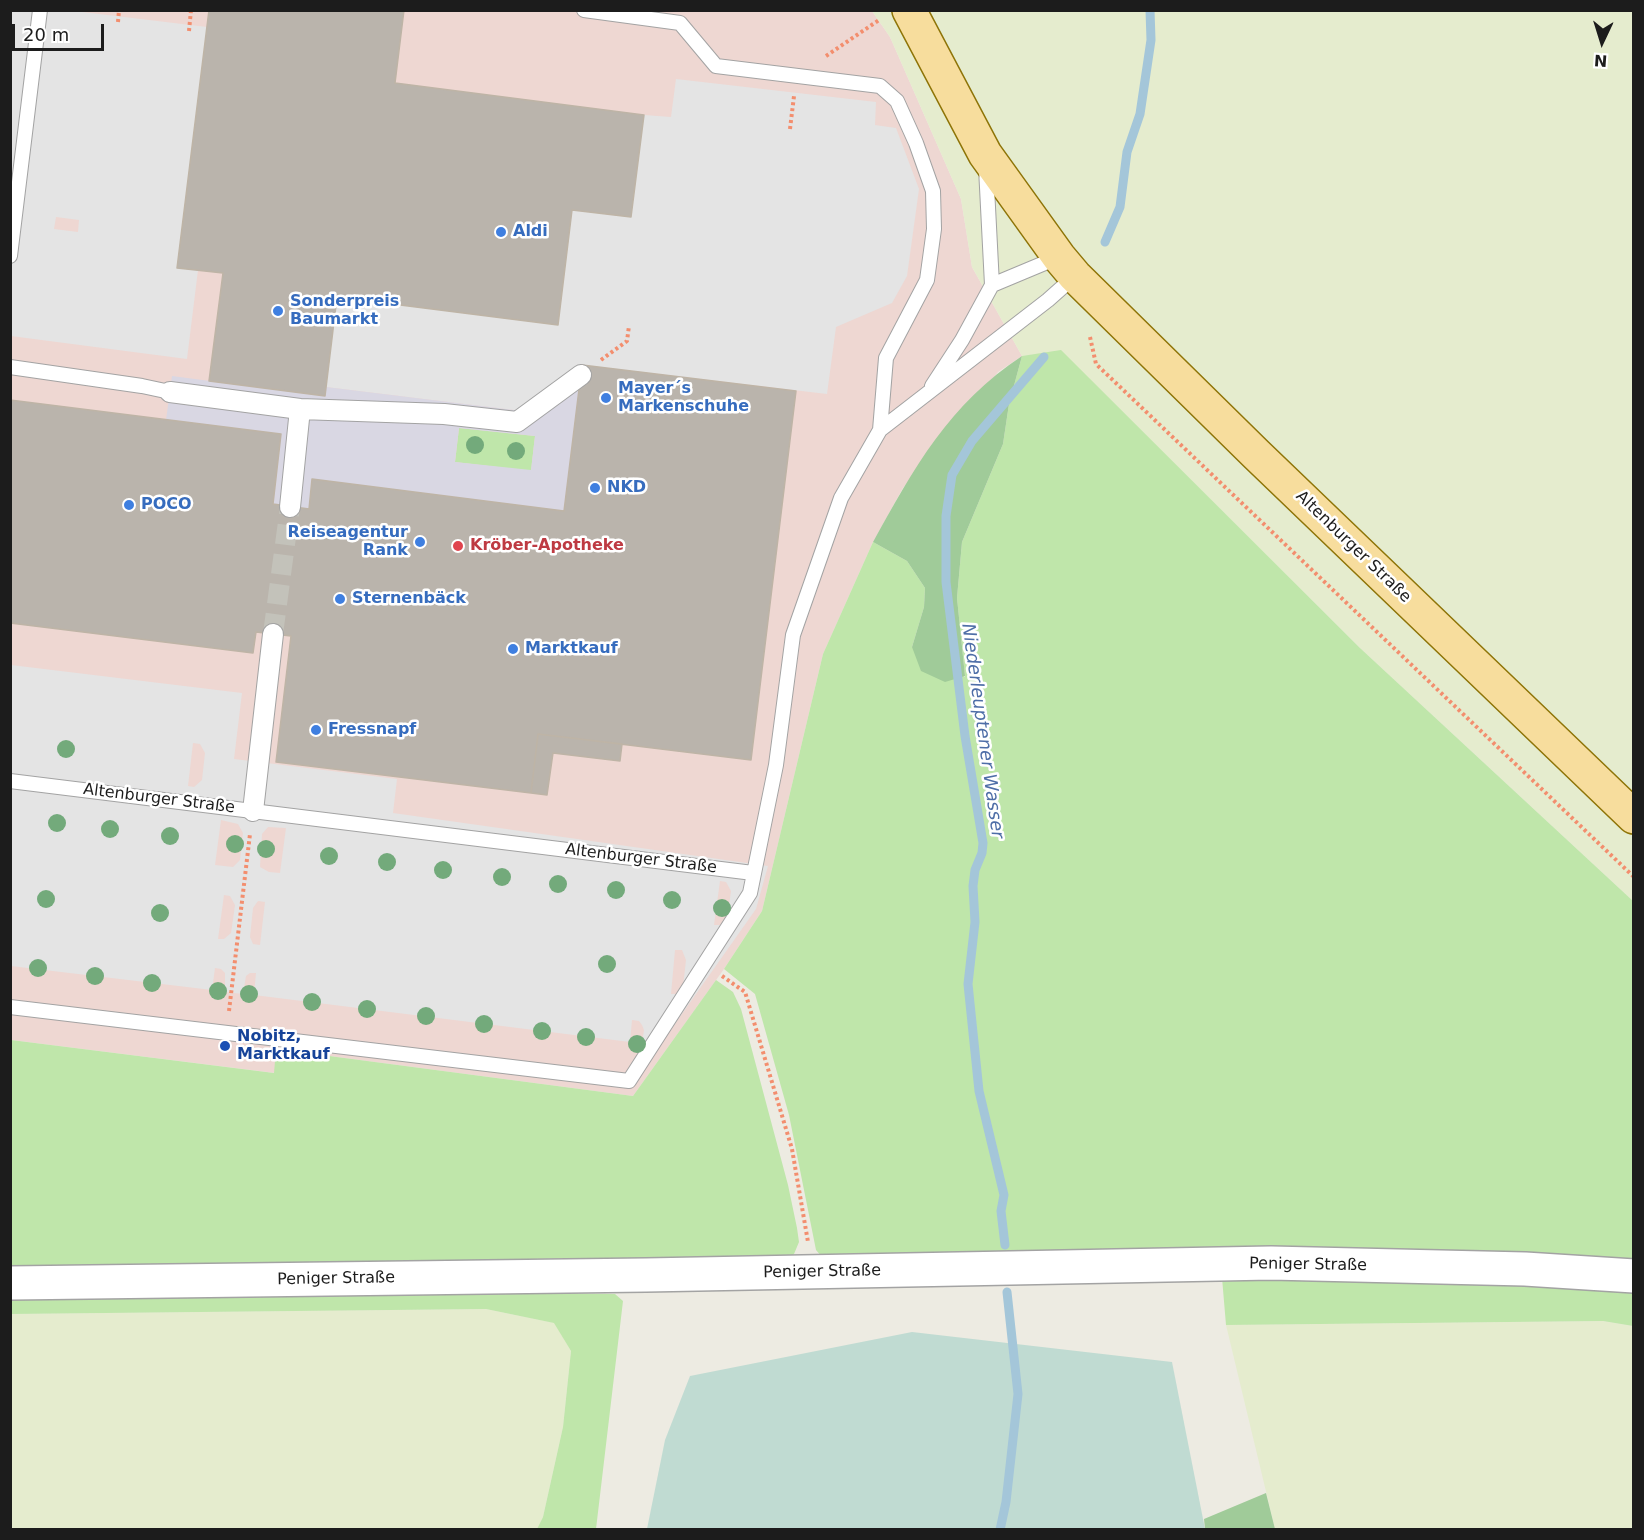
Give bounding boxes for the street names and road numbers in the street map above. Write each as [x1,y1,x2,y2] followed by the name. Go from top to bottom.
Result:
[1291,487,1415,607] street label: Altenburger Straße
[82,780,236,818] street label: Altenburger Straße
[564,840,718,878] street label: Altenburger Straße
[1249,1254,1367,1276] street label: Peniger Straße
[763,1261,881,1283] street label: Peniger Straße
[277,1268,395,1290] street label: Peniger Straße

